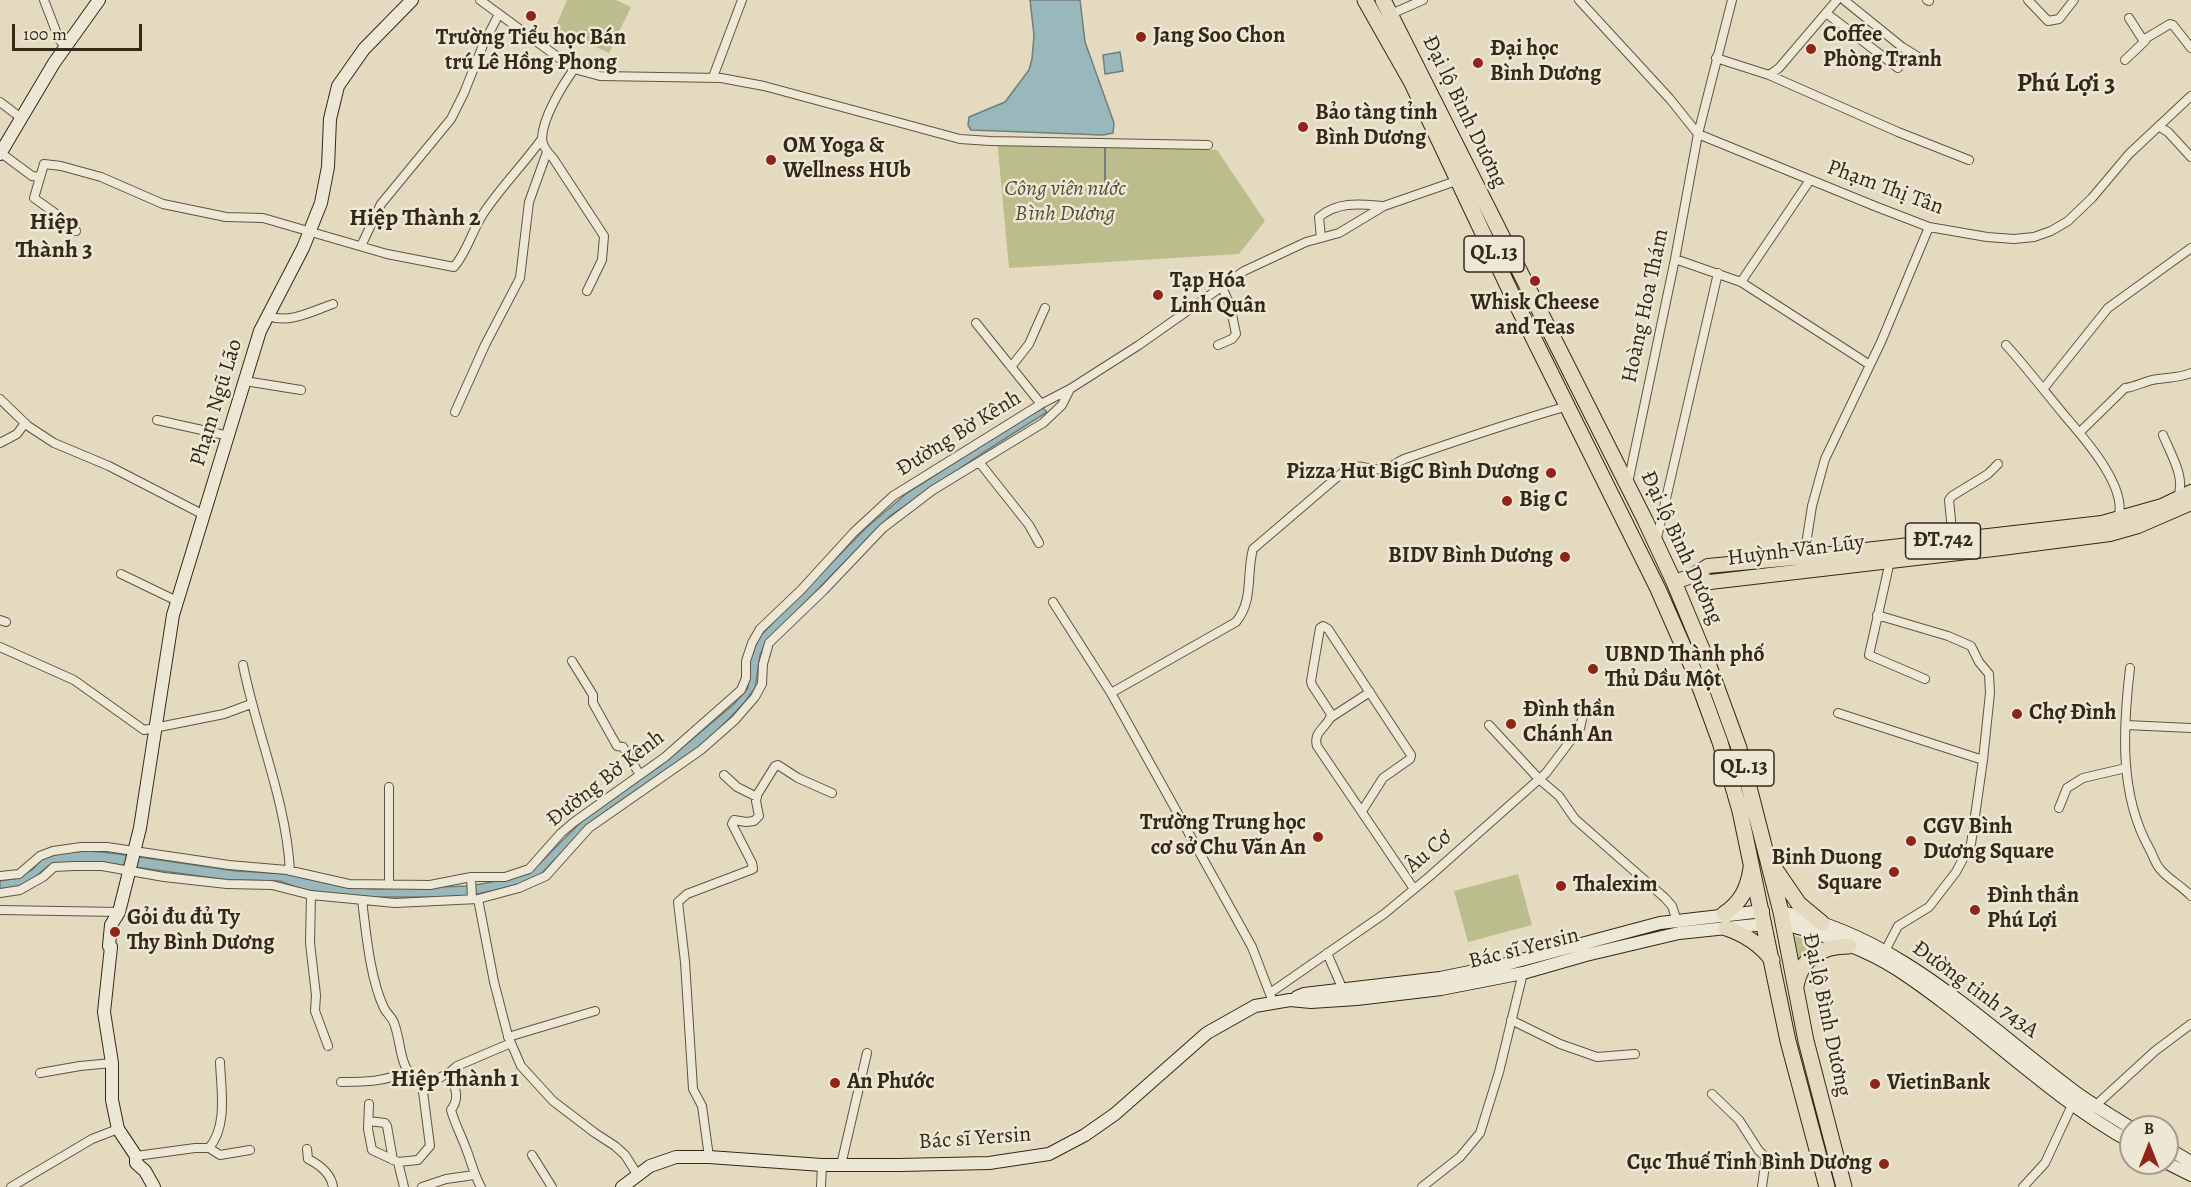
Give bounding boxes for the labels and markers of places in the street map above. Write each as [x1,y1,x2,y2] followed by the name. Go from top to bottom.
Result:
[524,9,538,23] marker: Trường Tiểu học Bán trú Lê Hồng Phong
[1823,23,1942,74] place label: Coffee Phòng Tranh
[1153,24,1285,50] place label: Jang Soo Chon
[436,26,626,78] place label: Trường Tiểu học Bán trú Lê Hồng Phong
[1134,30,1148,44] marker: Jang Soo Chon
[1490,37,1601,88] place label: Đại học Bình Dương
[1804,42,1818,56] marker: Coffee Phòng Tranh
[1471,56,1485,70] marker: Đại học Bình Dương
[1315,101,1438,152] place label: Bảo tàng tỉnh Bình Dương
[1296,120,1310,134] marker: Bảo tàng tỉnh Bình Dương
[783,134,911,186] place label: OM Yoga & Wellness HUb
[764,153,778,167] marker: OM Yoga & Wellness HUb
[1170,269,1266,320] place label: Tạp Hóa Linh Quân
[1528,274,1542,288] marker: Whisk Cheese and Teas
[1151,288,1165,302] marker: Tạp Hóa Linh Quân
[1471,291,1599,342] place label: Whisk Cheese and Teas
[1286,460,1539,486] place label: Pizza Hut BigC Bình Dương
[1544,466,1558,480] marker: Pizza Hut BigC Bình Dương
[1519,488,1568,514] place label: Big C
[1500,494,1514,508] marker: Big C
[1388,544,1553,570] place label: BIDV Bình Dương
[1558,550,1572,564] marker: BIDV Bình Dương
[1605,643,1764,694] place label: UBND Thành phố Thủ Dầu Một
[1586,662,1600,676] marker: UBND Thành phố Thủ Dầu Một
[1523,698,1615,750] place label: Đình thần Chánh An
[2029,701,2116,727] place label: Chợ Đình
[2010,707,2024,721] marker: Chợ Đình
[1504,717,1518,731] marker: Đình thần Chánh An
[1140,811,1306,862] place label: Trường Trung học cơ sở Chu Văn An
[1923,815,2054,866] place label: CGV Bình Dương Square
[1311,830,1325,844] marker: Trường Trung học cơ sở Chu Văn An
[1904,834,1918,848] marker: CGV Bình Dương Square
[1772,846,1882,897] place label: Binh Duong Square
[1887,865,1901,879] marker: Binh Duong Square
[1573,873,1658,899] place label: Thalexim
[1554,879,1568,893] marker: Thalexim
[1987,884,2079,936] place label: Đình thần Phú Lợi
[1968,903,1982,917] marker: Đình thần Phú Lợi
[127,906,274,957] place label: Gỏi đu đủ Ty Thy Bình Dương
[108,925,122,939] marker: Gỏi đu đủ Ty Thy Bình Dương
[847,1070,935,1096] place label: An Phước
[1887,1071,1990,1097] place label: VietinBank
[828,1076,842,1090] marker: An Phước
[1868,1077,1882,1091] marker: VietinBank
[1627,1151,1872,1177] place label: Cục Thuế Tỉnh Bình Dương
[1877,1157,1891,1171] marker: Cục Thuế Tỉnh Bình Dương

